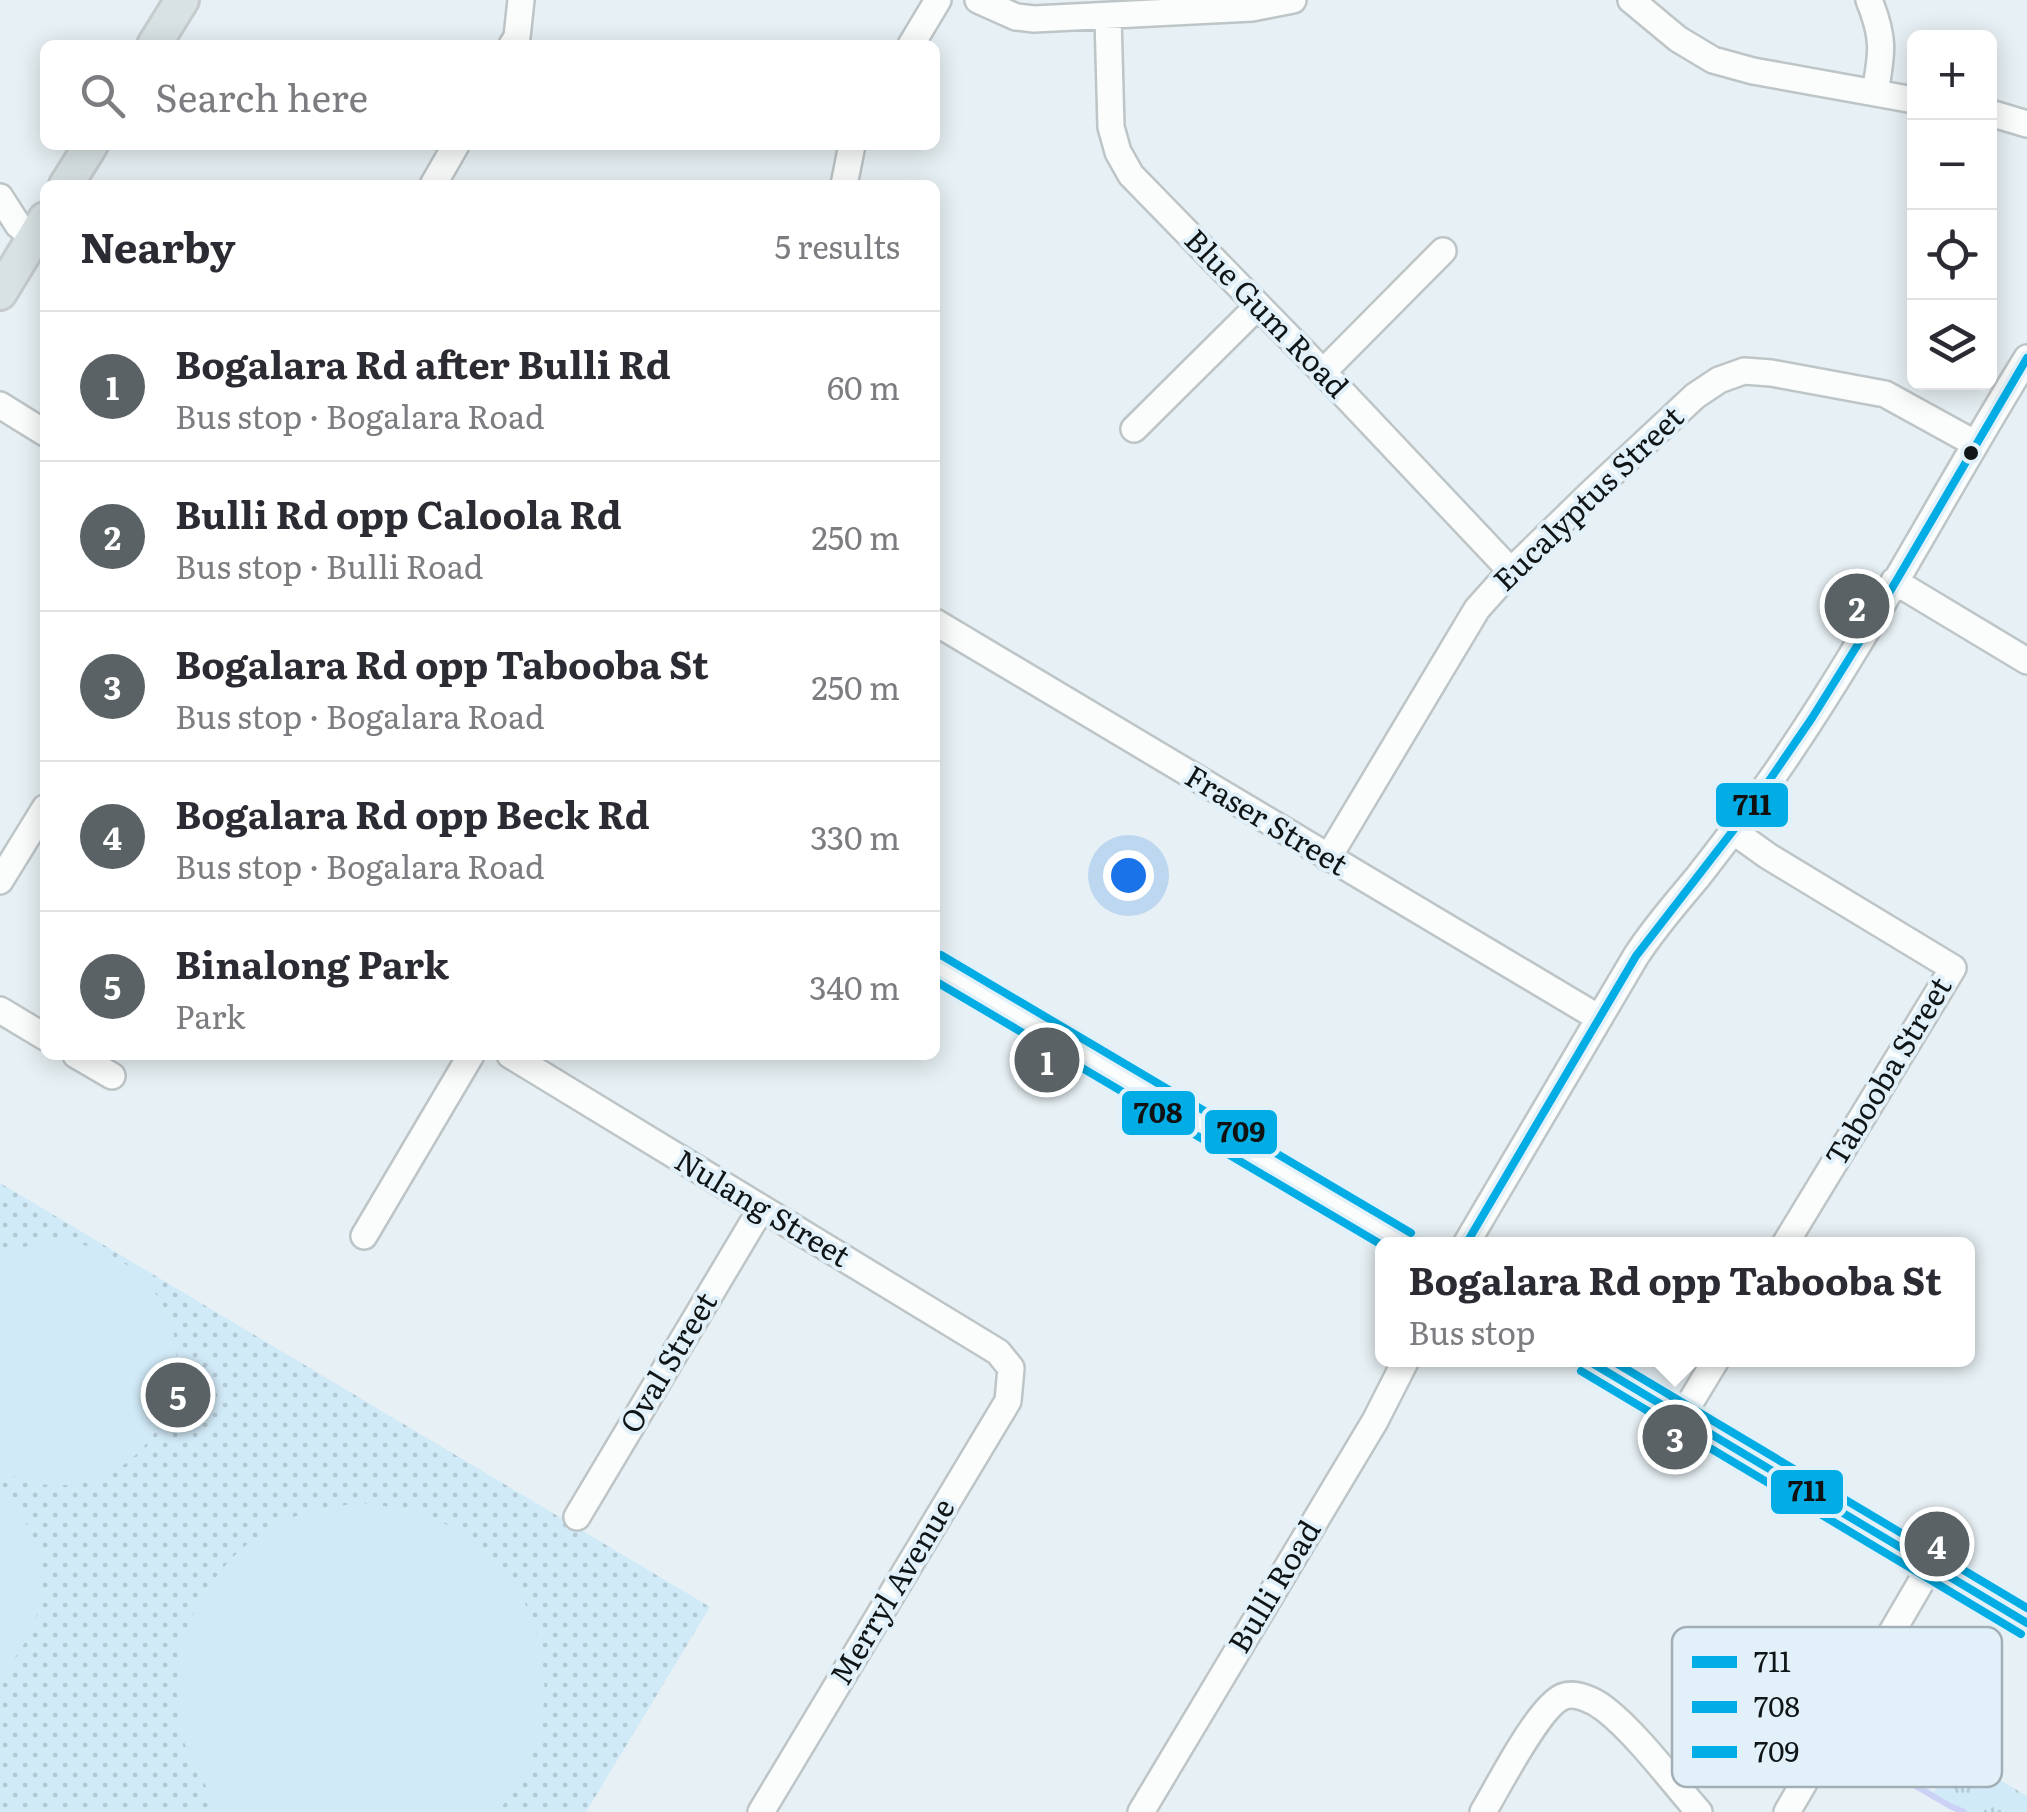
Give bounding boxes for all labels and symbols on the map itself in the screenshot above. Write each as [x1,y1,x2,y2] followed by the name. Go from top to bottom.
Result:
[1176,218,1360,406] street label: Blue Gum Road
[1482,394,1692,599] street label: Eucalyptus Street
[1961,443,1981,463] unlabelled marker
[1824,568,1890,644] pin: 2
[1178,753,1357,884] street label: Fraser Street
[1714,781,1790,829] line badge: 711
[1733,782,1772,824] text: 711
[1103,850,1154,901] your location
[1812,967,1960,1174] street label: Tabooba Street
[1014,1022,1080,1098] pin: 1
[1120,1089,1197,1137] line badge: 708
[1134,1090,1182,1132] text: 708
[1203,1108,1279,1156] line badge: 709
[1217,1109,1265,1151] text: 709
[668,1137,859,1276] street label: Nulang Street
[607,1282,726,1440] street label: Oval Street
[146,1358,210,1432] pin: 5
[1642,1400,1708,1474] pin: 3
[1769,1468,1845,1516] line badge: 711
[1788,1468,1827,1510] text: 711
[817,1489,964,1692] street label: Merryl Avenue
[1904,1506,1970,1582] pin: 4
[1216,1511,1329,1660] street label: Bulli Road
[1672,1627,2002,1787] legend
[1754,1639,1791,1681] text: 711
[1754,1684,1800,1726] text: 708
[1754,1729,1799,1771] text: 709

